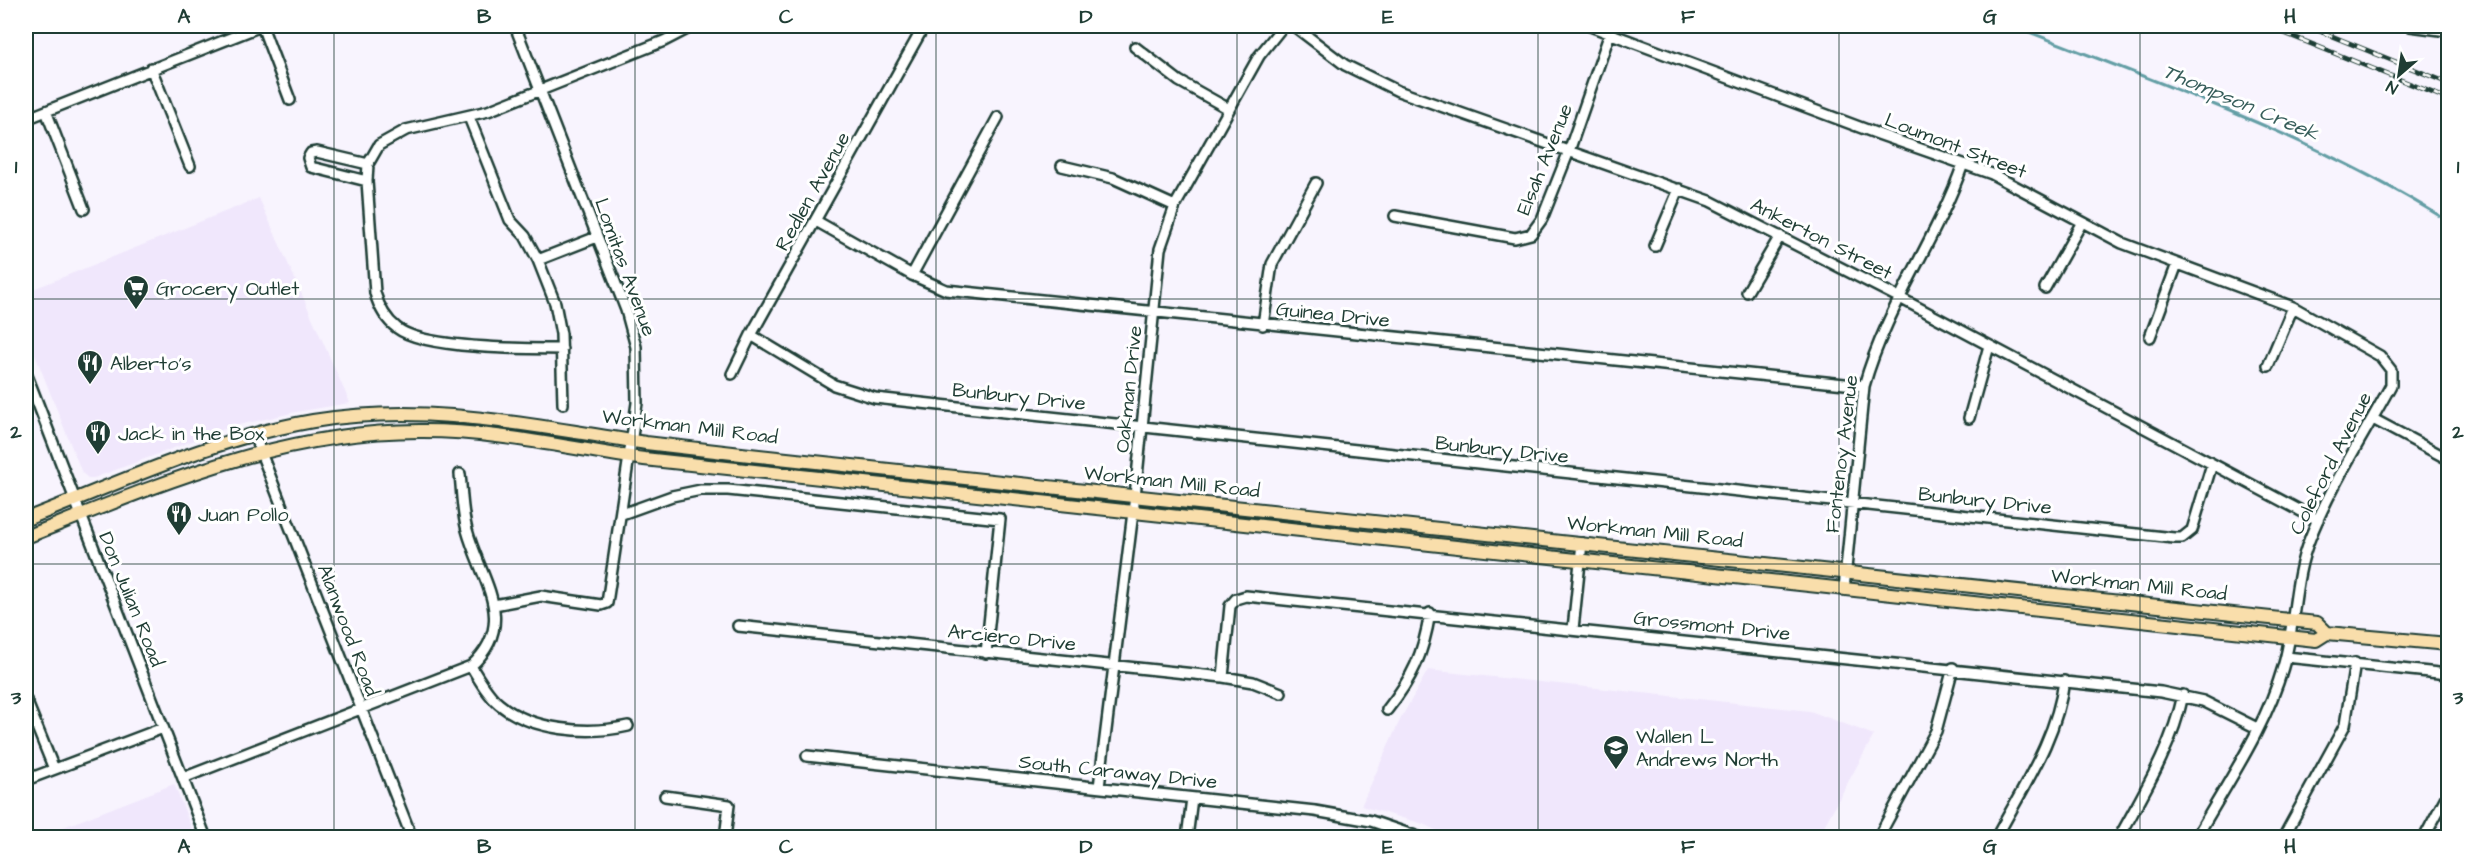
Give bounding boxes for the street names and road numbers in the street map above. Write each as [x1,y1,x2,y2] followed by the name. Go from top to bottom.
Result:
[1510,99,1580,219] street label: Elsah Avenue
[1881,106,2031,186] street label: Loumont Street
[769,127,857,256] street label: Redlen Avenue
[1746,191,1897,287] street label: Ankerton Street
[587,194,663,340] street label: Lomitas Avenue
[1275,295,1391,335] street label: Guinea Drive
[1108,324,1150,454] street label: Oakman Drive
[1818,373,1867,535] street label: Fontenoy Avenue
[951,376,1087,419] street label: Bunbury Drive
[2283,387,2379,540] street label: Coleford Avenue
[600,402,779,452] street label: Workman Mill Road
[1434,429,1570,472] street label: Bunbury Drive
[1082,459,1261,505] street label: Workman Mill Road
[1917,480,2053,523] street label: Bunbury Drive
[1565,509,1744,555] street label: Workman Mill Road
[91,528,171,671] street label: Don Julian Road
[310,560,386,700] street label: Alanwood Road
[2049,562,2228,608] street label: Workman Mill Road
[1632,604,1792,648] street label: Grossmont Drive
[946,617,1078,659] street label: Arciero Drive
[1017,748,1219,797] street label: South Caraway Drive

